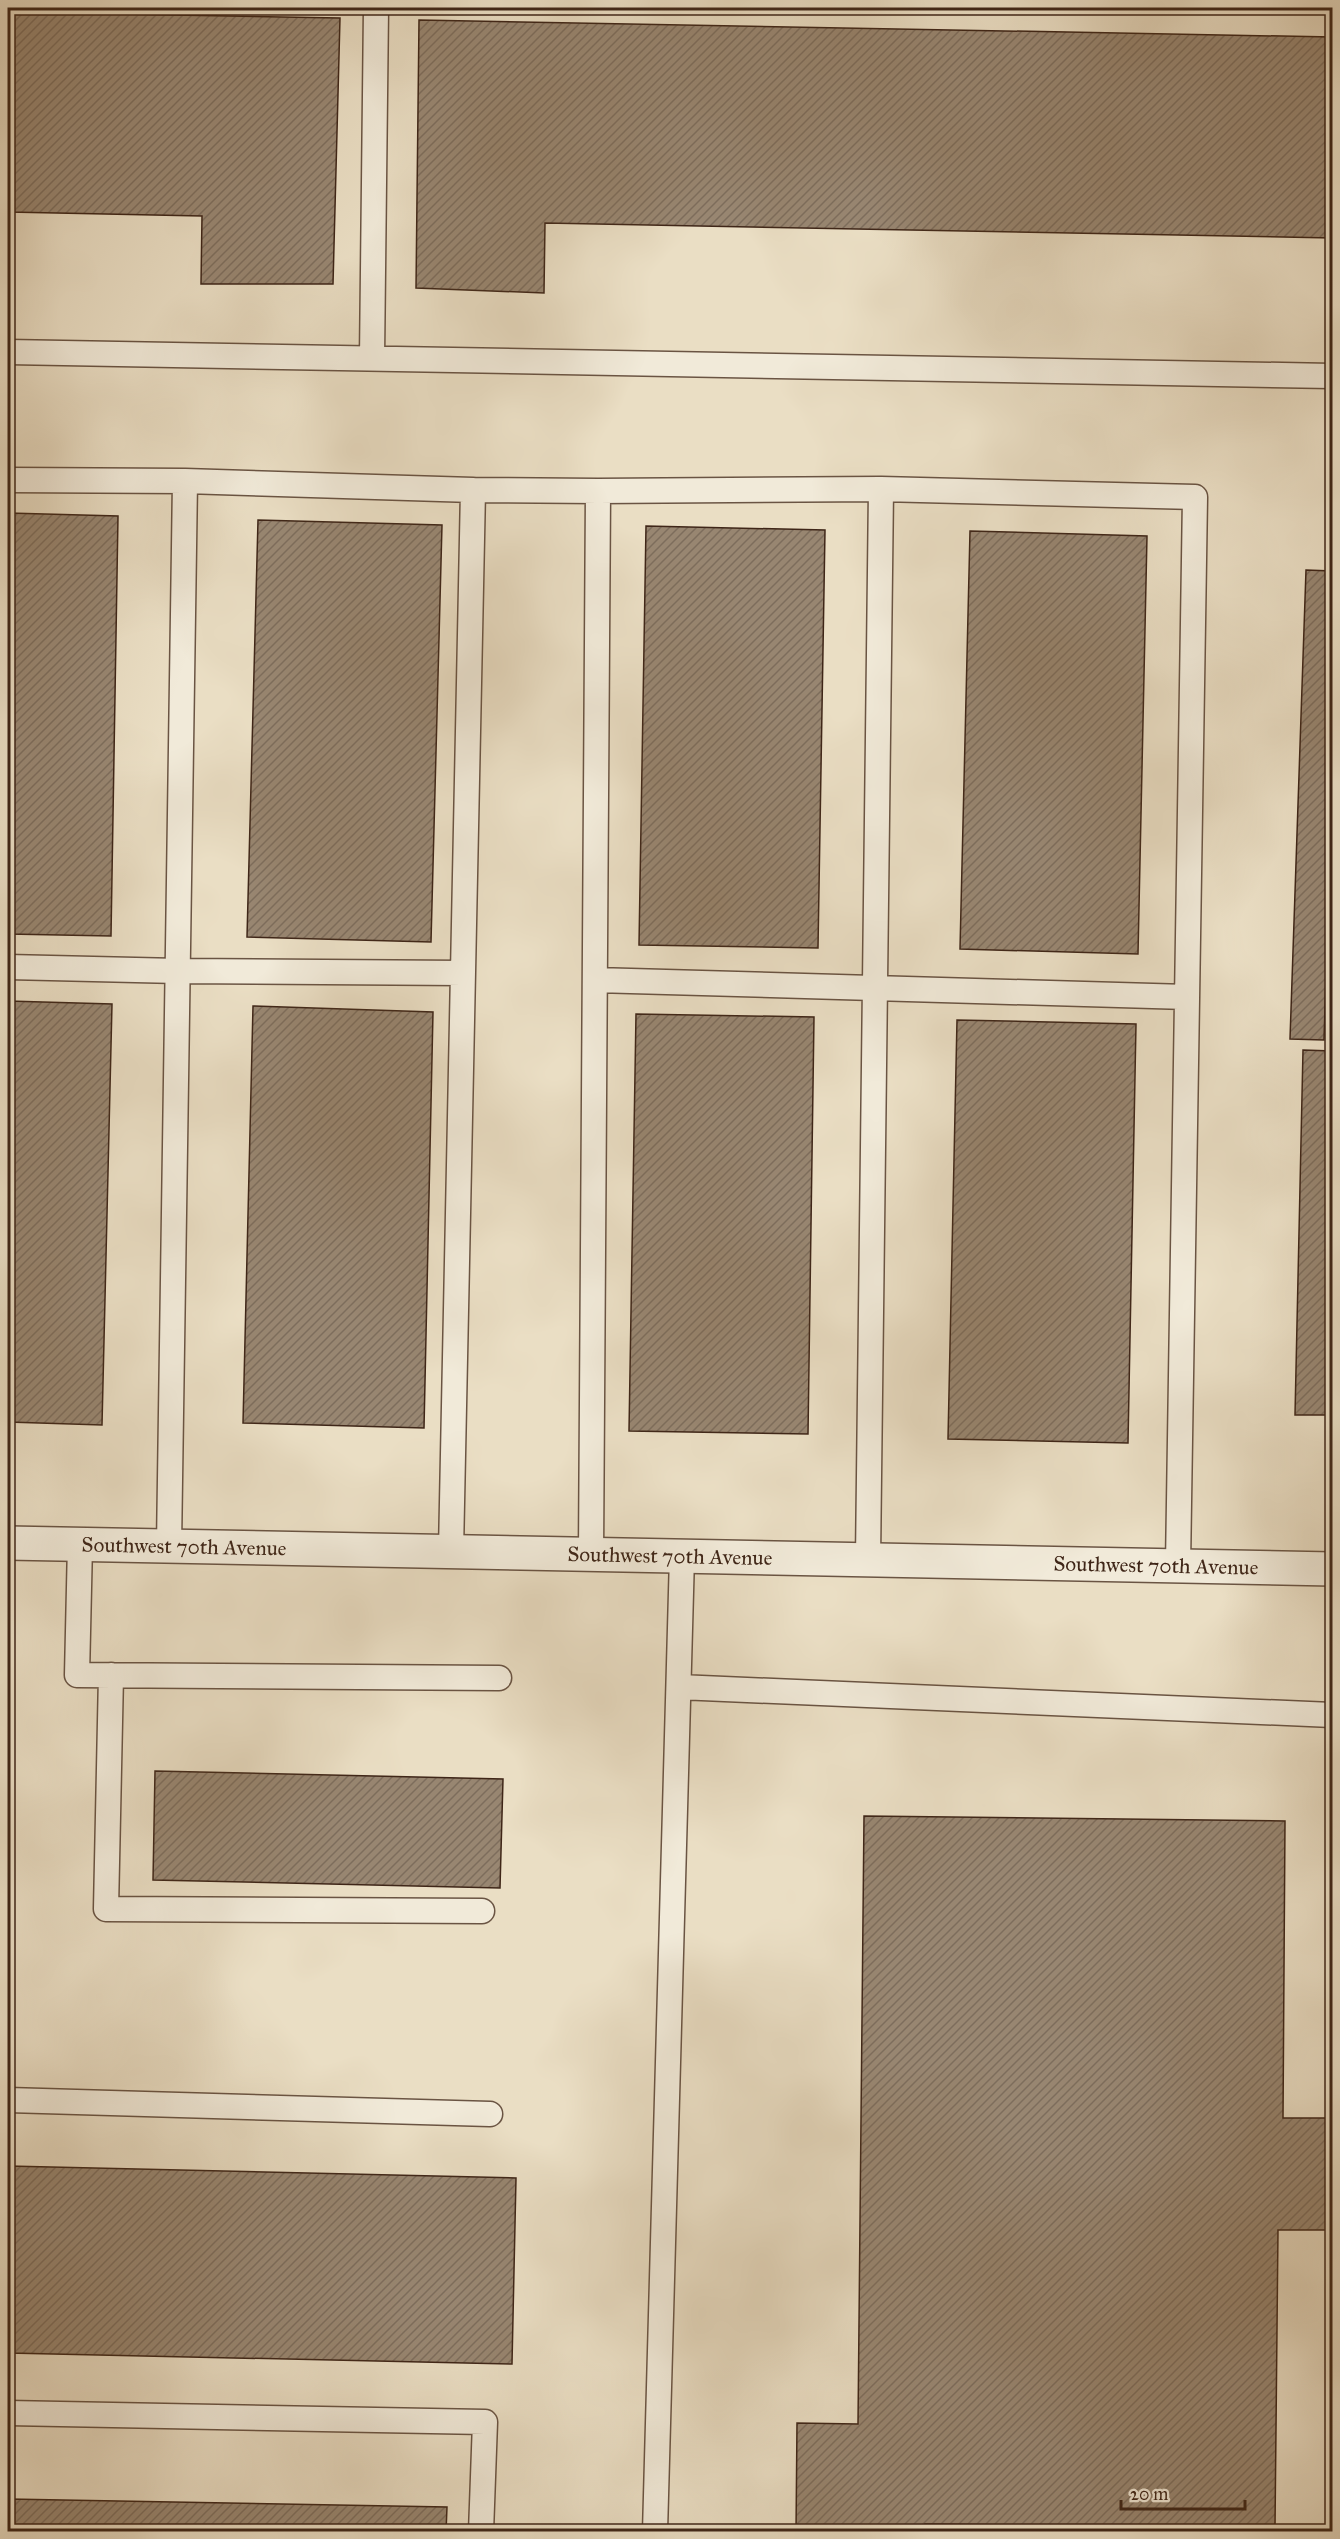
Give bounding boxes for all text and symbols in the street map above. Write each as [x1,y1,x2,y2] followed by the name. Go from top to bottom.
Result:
[81,1531,287,1561] street label: Southwest 70th Avenue
[567,1541,773,1571] street label: Southwest 70th Avenue
[1053,1551,1259,1581] street label: Southwest 70th Avenue
[1121,2473,1246,2511] scale bar
[1130,2483,1168,2505] text: 20 m

